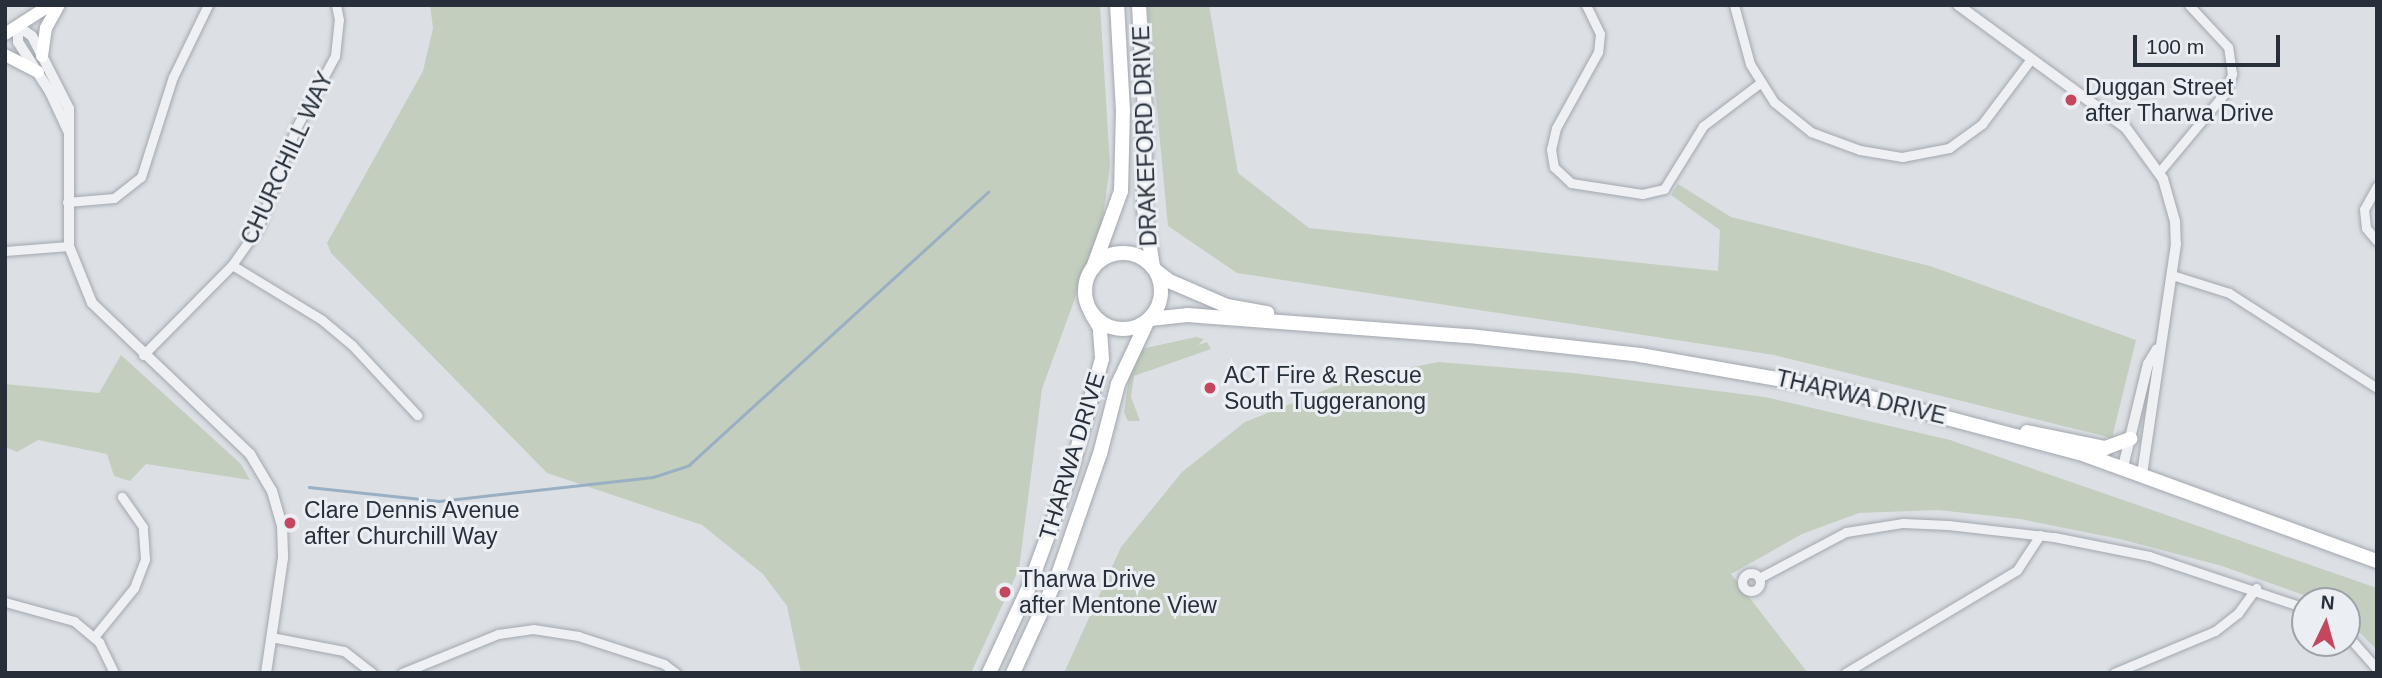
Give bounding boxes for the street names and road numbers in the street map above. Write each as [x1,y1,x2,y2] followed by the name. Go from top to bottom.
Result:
[1127,25,1163,247] street label: DRAKEFORD DRIVE
[235,67,339,249] street label: CHURCHILL WAY
[1773,364,1949,430] street label: THARWA DRIVE
[1033,368,1111,544] street label: THARWA DRIVE

